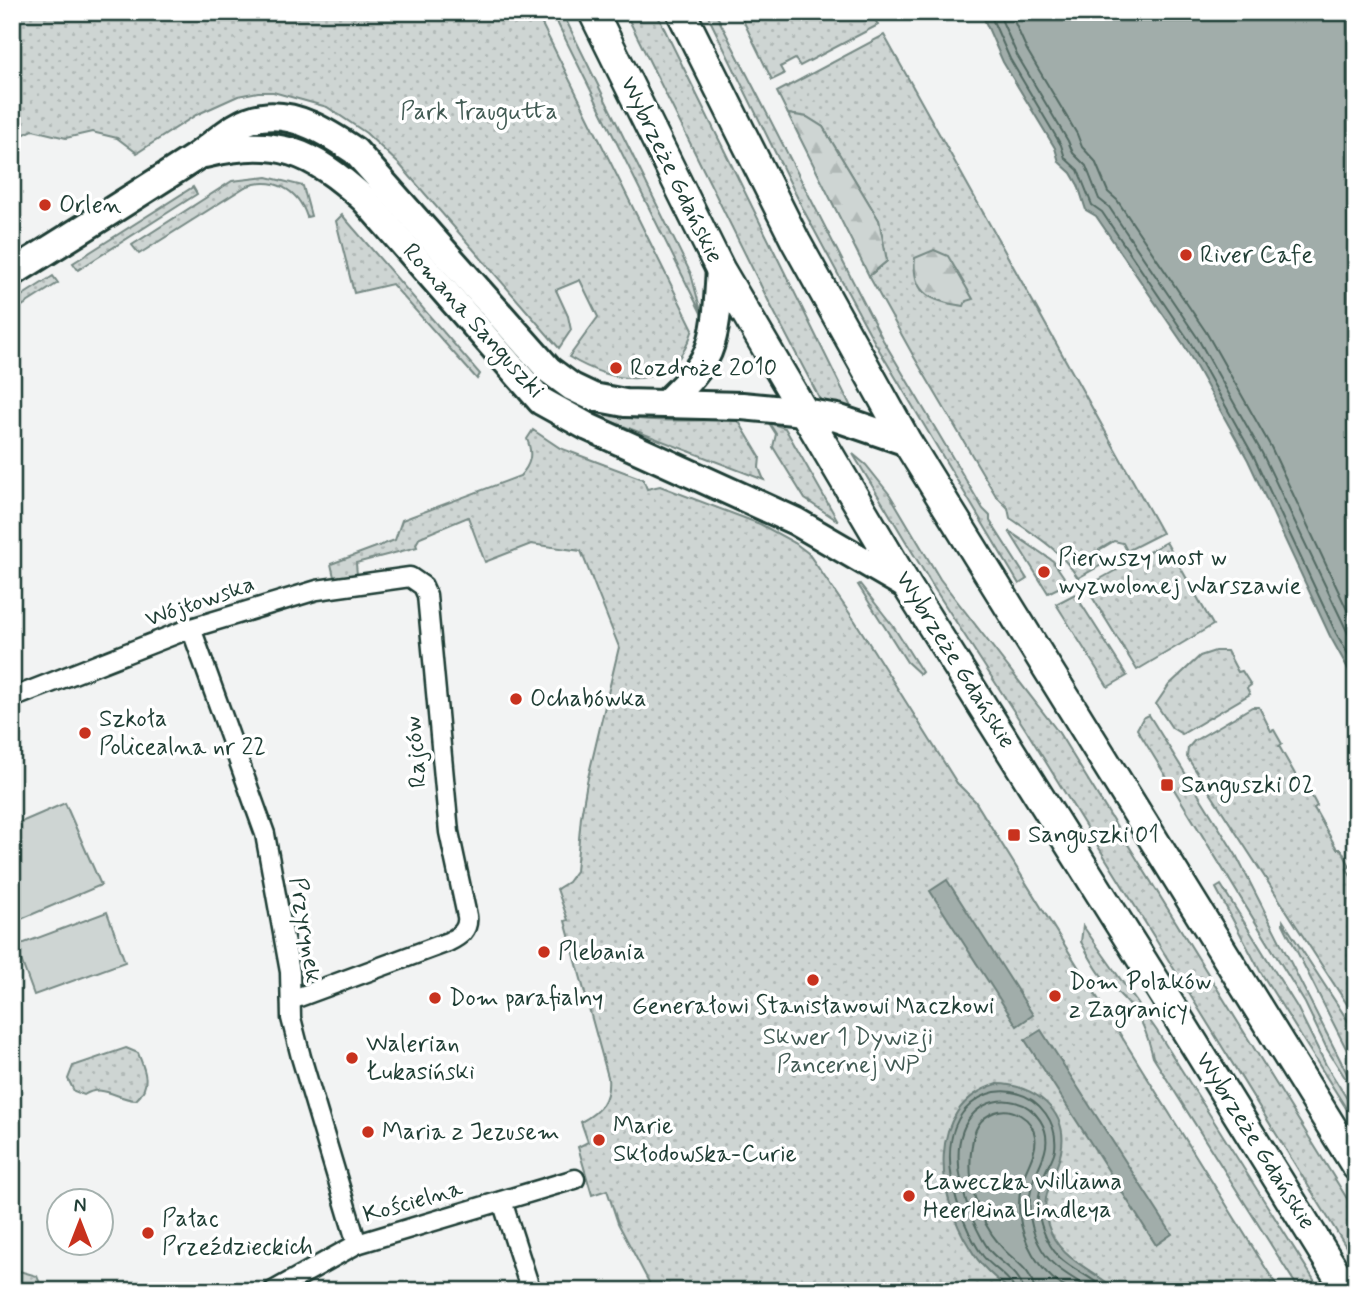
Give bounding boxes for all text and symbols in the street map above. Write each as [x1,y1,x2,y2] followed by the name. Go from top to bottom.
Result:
[612,72,730,268] street label: Wybrzeże Gdańskie
[400,97,558,130] park label: Park Traugutta
[59,190,122,221] place label: Orlen
[37,197,53,213] marker: Orlen
[394,237,551,406] street label: Romana Sanguszki
[1200,240,1313,271] place label: River Cafe
[1178,247,1194,263] marker: River Cafe
[630,353,777,384] place label: Rozdroże 2010
[608,360,624,376] marker: Rozdroże 2010
[1058,543,1301,602] place label: Pierwszy most w wyzwolonej Warszawie
[1036,564,1052,580] marker: Pierwszy most w wyzwolonej Warszawie
[888,565,1022,755] street label: Wybrzeże Gdańskie
[141,569,259,635] street label: Wójtowska
[530,684,647,715] place label: Ochabówka
[508,691,524,707] marker: Ochabówka
[99,704,266,763] place label: Szkoła Policealna nr 22
[397,715,435,789] street label: Rajców
[77,725,93,741] marker: Szkoła Policealna nr 22
[1181,770,1314,803] place label: Sanguszki 02
[1159,777,1175,793] marker: Sanguszki 02
[1028,820,1159,853] place label: Sanguszki 01
[1006,827,1022,843] marker: Sanguszki 01
[281,875,329,985] street label: Przyrynek
[558,937,645,968] place label: Plebania
[536,944,552,960] marker: Plebania
[1069,967,1211,1028] place label: Dom Polaków z Zagranicy
[805,972,821,988] marker: Generałowi Stanisławowi Maczkowi
[449,983,603,1014] place label: Dom parafialny
[1047,988,1063,1004] marker: Dom Polaków z Zagranicy
[427,990,443,1006] marker: Dom parafialny
[632,991,994,1022] place label: Generałowi Stanisławowi Maczkowi
[763,1022,933,1081] park label: Skwer 1 Dywizji Pancernej WP
[366,1029,475,1088] place label: Walerian Łukasiński
[1188,1046,1322,1236] street label: Wybrzeże Gdańskie
[344,1050,360,1066] marker: Walerian Łukasiński
[613,1111,797,1170] place label: Marie Skłodowska-Curie
[382,1117,560,1148] place label: Maria z Jezusem
[360,1124,376,1140] marker: Maria z Jezusem
[591,1132,607,1148] marker: Marie Skłodowska-Curie
[923,1167,1122,1226] place label: Ławeczka Williama Heerleina Lindleya
[360,1173,467,1231] street label: Kościelna
[46,1188,116,1258] north arrow
[901,1188,917,1204] marker: Ławeczka Williama Heerleina Lindleya
[74,1194,86,1219] text: N
[162,1204,313,1263] place label: Pałac Przeździeckich
[140,1225,156,1241] marker: Pałac Przeździeckich

